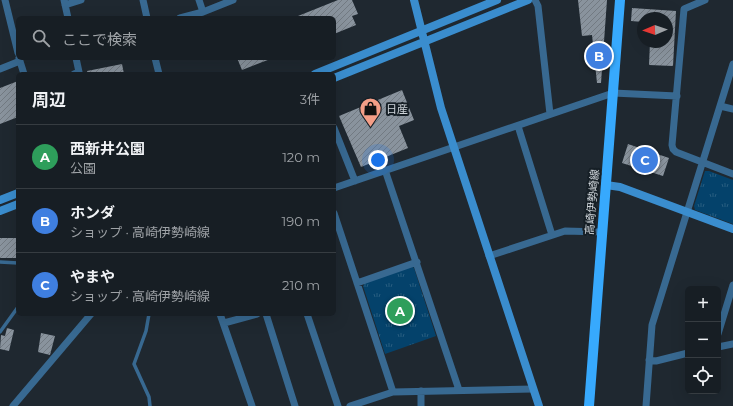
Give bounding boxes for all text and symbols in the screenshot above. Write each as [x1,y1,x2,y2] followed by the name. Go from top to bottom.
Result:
[637,12,673,48] north arrow
[16,16,336,60] search box
[30,27,52,49] icon: search
[62,30,137,49] text: ここで検索
[586,41,612,71] pin: B
[32,90,66,110] text: 周辺
[300,91,320,107] text: 3件
[357,96,383,129] shop icon: 日産
[386,102,408,116] place label: 日産
[70,139,145,158] text: 西新井公園
[632,145,658,175] pin: C
[40,149,50,165] text: A
[282,149,320,165] text: 120 m
[368,150,388,170] your location
[70,160,96,176] text: 公園
[582,169,602,235] street label: 高崎伊勢崎線
[70,203,115,222] text: ホンダ
[40,213,50,229] text: B
[282,213,320,229] text: 190 m
[70,224,210,240] text: ショップ · 高崎伊勢崎線
[70,267,115,286] text: やまや
[40,277,50,293] text: C
[282,277,320,293] text: 210 m
[685,286,721,394] map controls
[685,286,721,322] button: +
[70,288,210,304] text: ショップ · 高崎伊勢崎線
[387,296,413,326] pin: A
[685,322,721,358] button: −
[685,358,721,394] button: locate

